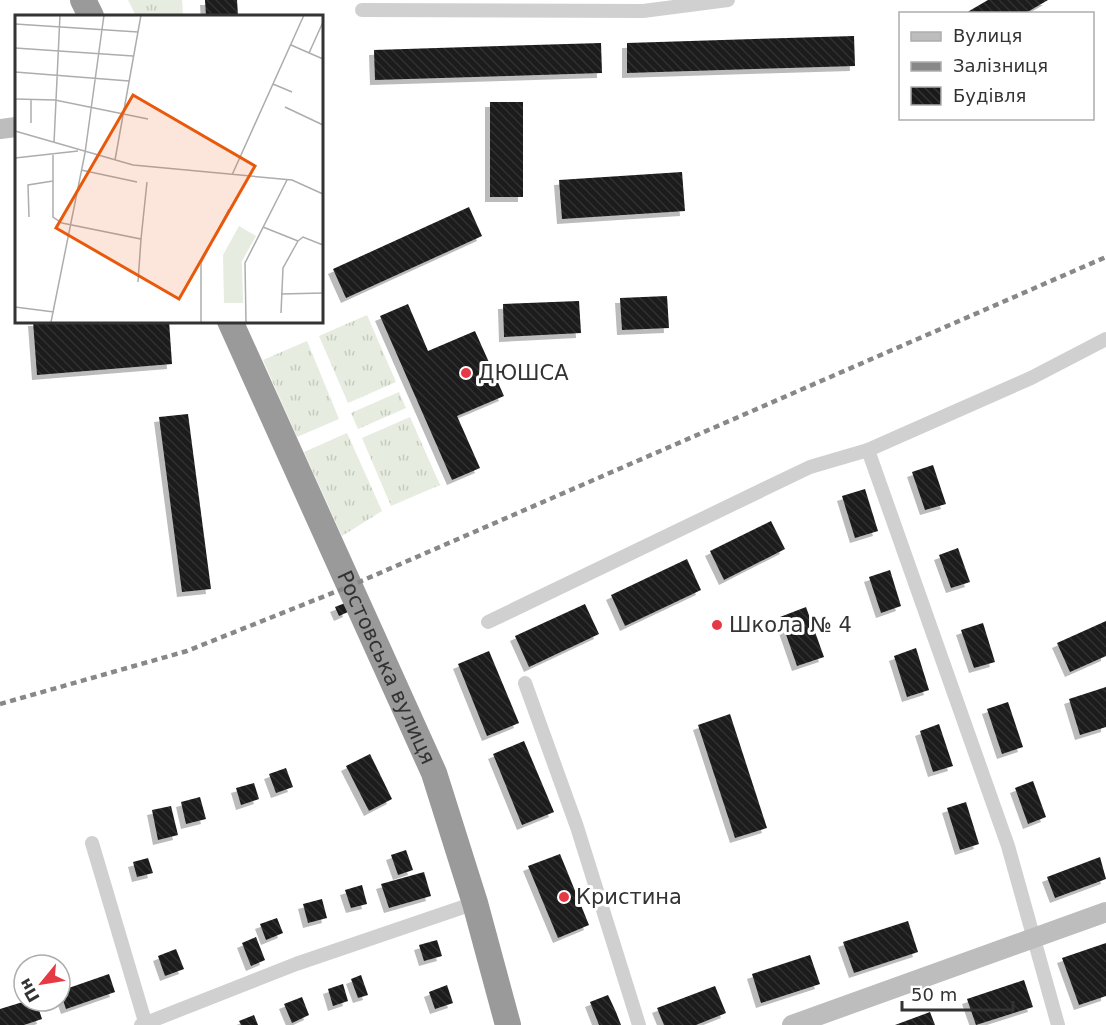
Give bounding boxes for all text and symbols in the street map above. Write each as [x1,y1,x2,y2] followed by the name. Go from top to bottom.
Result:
[899,12,1094,120] legend
[15,15,322,322] inset map
[953,25,1022,46] text: Вулиця
[953,55,1048,76] text: Залізниця
[953,85,1026,106] text: Будівля
[478,361,569,385] place label: ДЮШСА
[459,366,473,380] marker: ДЮШСА
[332,567,440,768] street label: Ростовська вулиця
[729,613,852,637] place label: Школа № 4
[710,618,724,632] marker: Школа № 4
[576,885,682,909] place label: Кристина
[557,890,571,904] marker: Кристина
[12,953,72,1013] north arrow
[902,974,1013,1012] scale bar
[15,975,44,1006] text: Пн
[911,984,957,1005] text: 50 m

